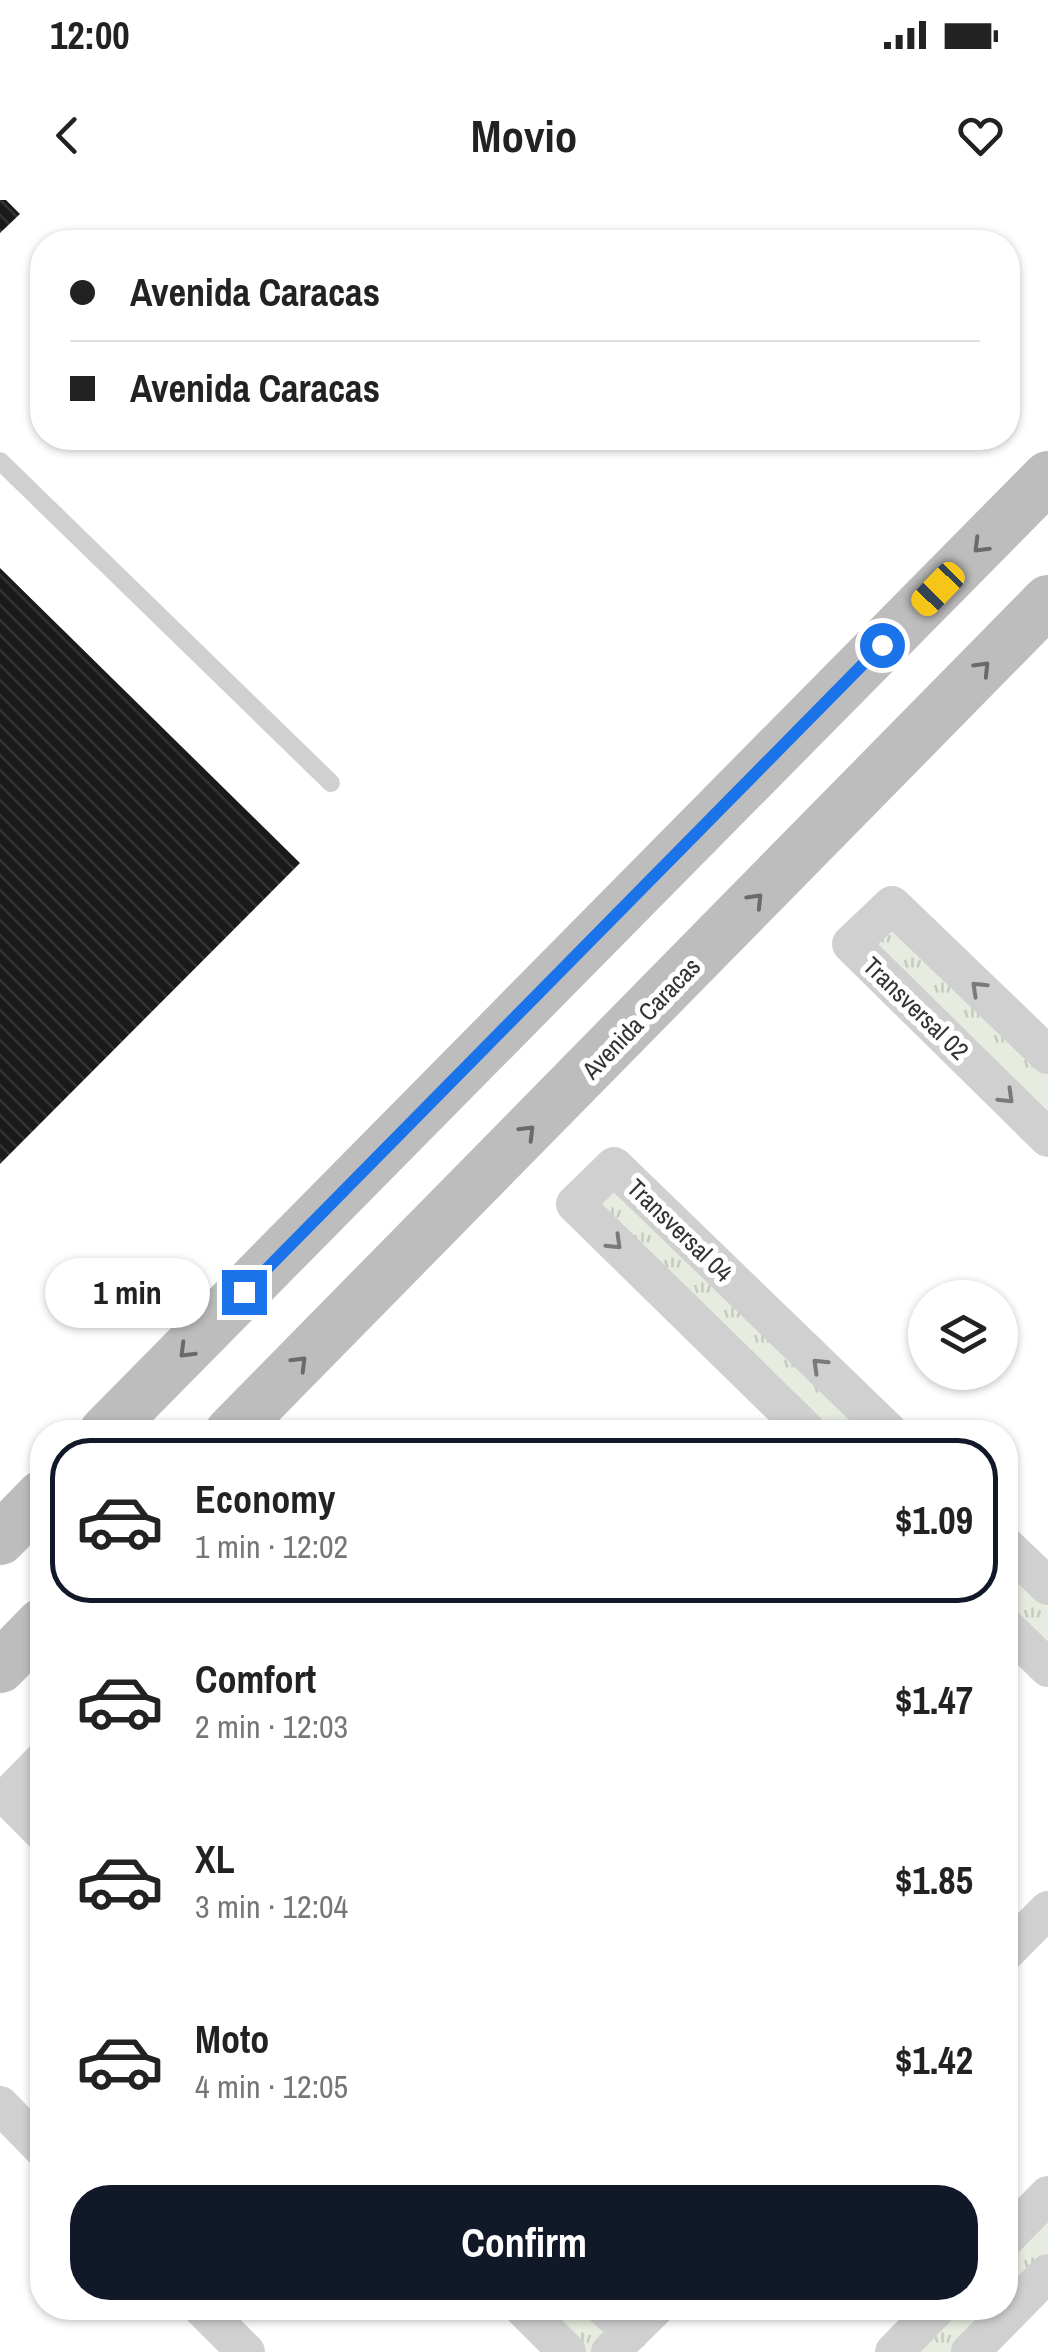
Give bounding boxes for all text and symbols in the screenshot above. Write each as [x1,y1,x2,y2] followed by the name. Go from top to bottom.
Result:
[50,10,130,61] text: 12:00
[471,105,577,166] text: Movio
[40,108,95,163] icon: back
[953,108,1008,163] icon: heart
[130,267,380,318] text: Avenida Caracas
[130,363,380,414] text: Avenida Caracas
[973,535,991,553] one-way arrow
[906,557,970,621] car
[860,623,905,668] route start
[971,661,989,679] one-way arrow
[744,893,762,911] one-way arrow
[856,949,976,1067] street label: Transversal 02
[574,950,708,1087] street label: Avenida Caracas
[971,981,990,999] one-way arrow
[995,1086,1013,1104] one-way arrow
[517,1125,535,1143] one-way arrow
[620,1171,740,1289] street label: Transversal 04
[603,1231,621,1249] one-way arrow
[44,1257,209,1327] callout: 1 min
[222,1270,267,1315] route end
[93,1271,162,1314] text: 1 min
[908,1280,1018,1390] map controls
[908,1280,1018,1390] button: layers
[180,1339,198,1357] one-way arrow
[288,1357,306,1375] one-way arrow
[812,1359,831,1377] one-way arrow
[195,1474,335,1525] text: Economy
[75,1476,165,1566] icon: car
[895,1495,973,1546] text: $1.09
[195,1525,348,1568] text: 1 min · 12:02
[195,1654,316,1705] text: Comfort
[75,1656,165,1746] icon: car
[895,1675,973,1726] text: $1.47
[195,1705,348,1748] text: 2 min · 12:03
[195,1834,235,1885] text: XL
[75,1836,165,1926] icon: car
[895,1855,973,1906] text: $1.85
[195,1885,348,1928] text: 3 min · 12:04
[195,2014,269,2065] text: Moto
[75,2016,165,2106] icon: car
[895,2035,973,2086] text: $1.42
[195,2065,348,2108] text: 4 min · 12:05
[70,2185,978,2300] button: Confirm

